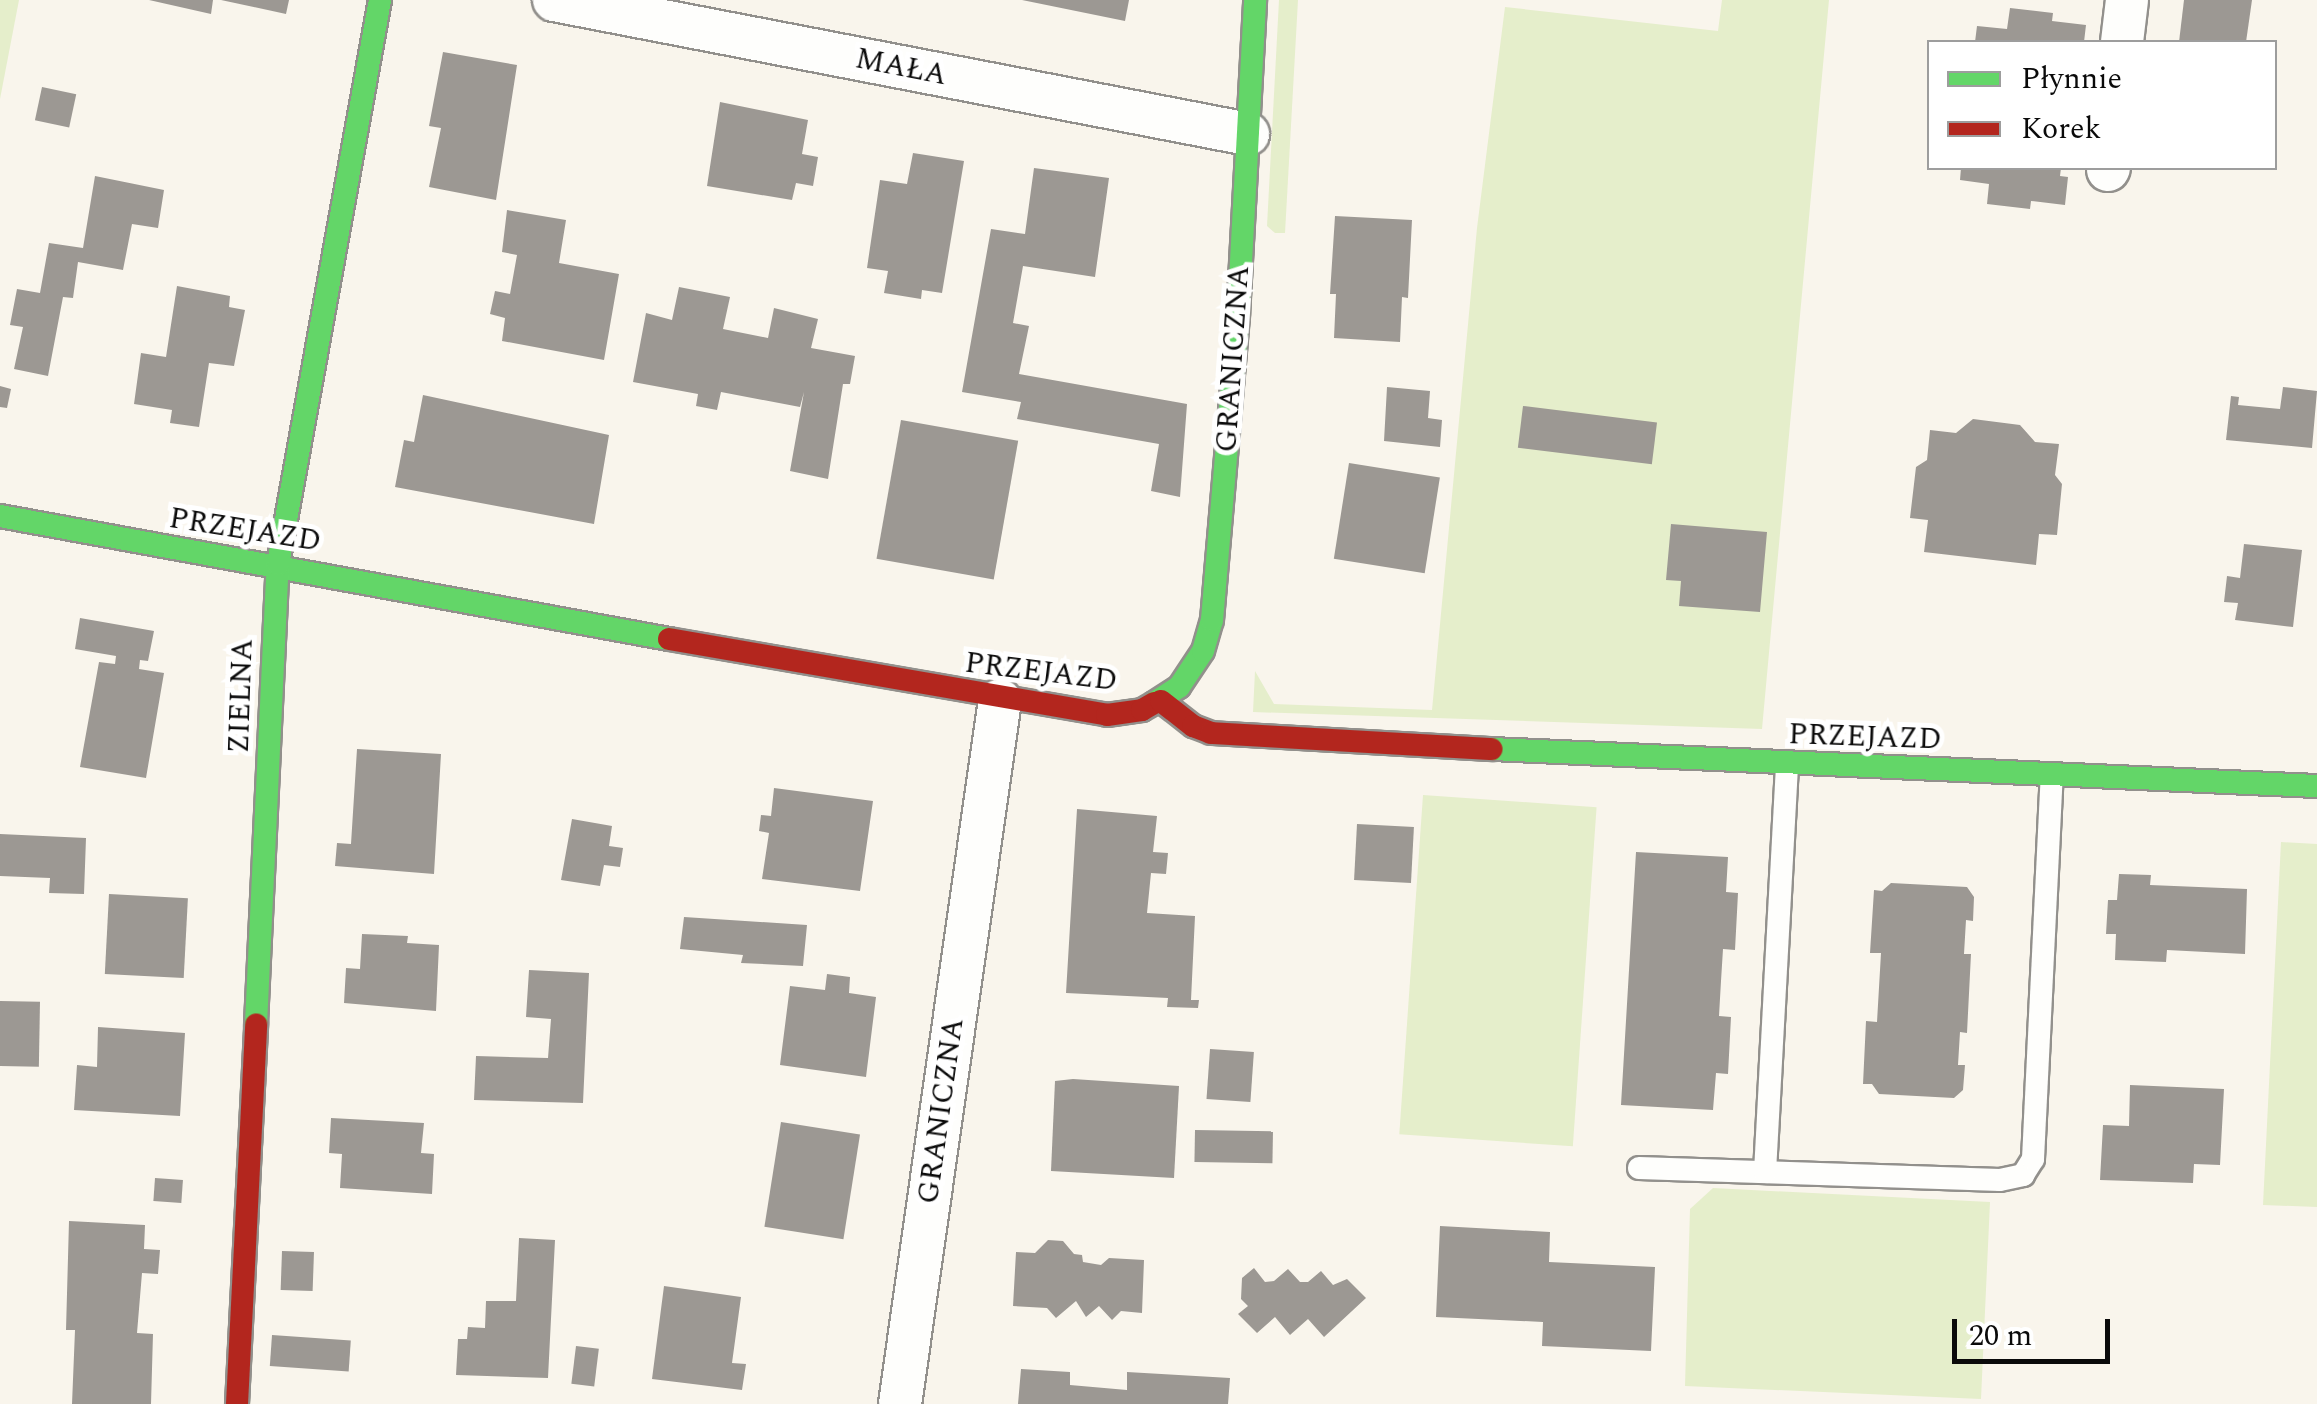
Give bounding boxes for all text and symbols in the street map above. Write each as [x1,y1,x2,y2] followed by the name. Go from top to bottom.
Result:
[1927,40,2277,170] legend
[852,41,950,93] street label: MAŁA
[2021,56,2122,102] text: Płynnie
[2021,106,2101,152] text: Korek
[1209,264,1257,454] street label: GRANICZNA
[167,500,323,560] street label: PRZEJAZD
[221,638,261,754] street label: ZIELNA
[963,645,1119,699] street label: PRZEJAZD
[1788,716,1942,758] street label: PRZEJAZD
[910,1016,972,1206] street label: GRANICZNA
[1957,1299,2114,1361] scale bar
[1969,1313,2032,1359] text: 20 m

